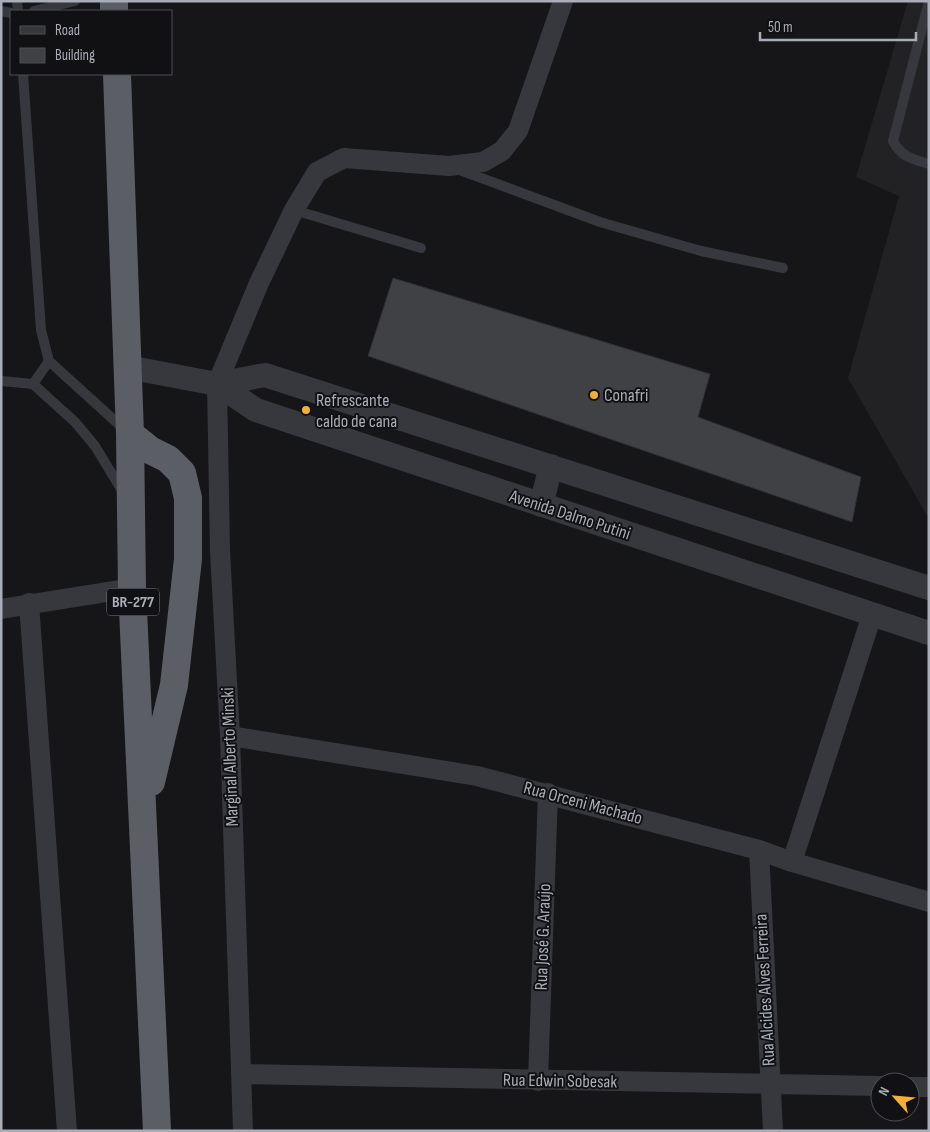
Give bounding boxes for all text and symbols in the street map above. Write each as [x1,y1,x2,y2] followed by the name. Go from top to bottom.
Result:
[10,10,172,75] legend
[760,10,916,42] scale bar
[768,18,793,37] text: 50 m
[55,21,80,40] text: Road
[55,46,95,65] text: Building
[604,385,648,406] place label: Conafri
[588,389,600,401] marker: Conafri
[316,390,397,432] place label: Refrescante caldo de cana
[300,404,312,416] marker: Refrescante caldo de cana
[506,485,633,544] street label: Avenida Dalmo Putini
[107,588,159,616] road number: BR-277
[217,687,243,827] street label: Marginal Alberto Minski
[521,777,645,829] street label: Rua Orceni Machado
[531,883,555,991] street label: Rua José G. Araújo
[751,913,779,1067] street label: Rua Alcides Alves Ferreira
[503,1070,618,1092] street label: Rua Edwin Sobesak
[870,1072,920,1122] north arrow
[875,1084,893,1099] text: N

